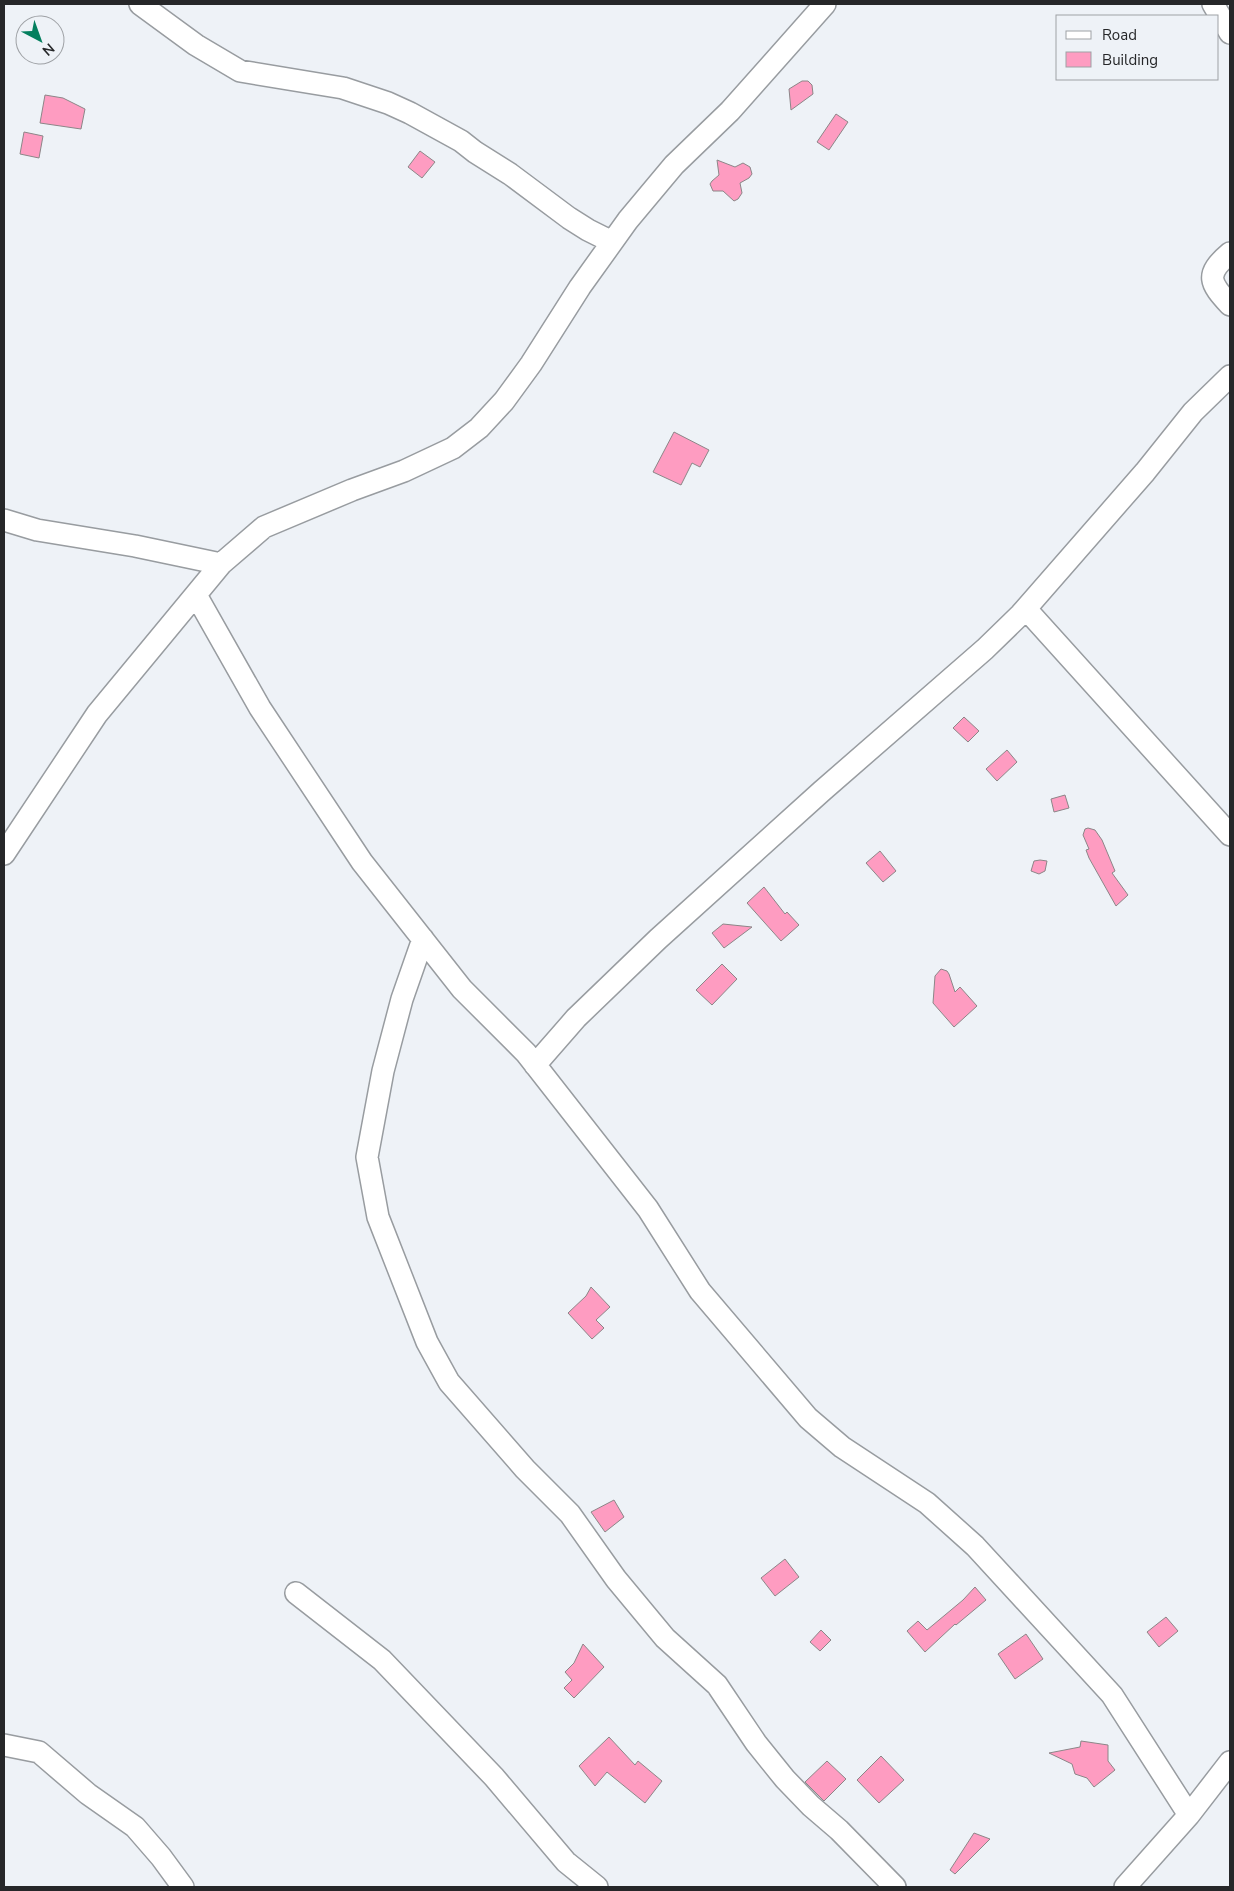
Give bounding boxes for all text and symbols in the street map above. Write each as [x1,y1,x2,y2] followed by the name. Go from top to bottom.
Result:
[15,15,65,65] north arrow
[1056,15,1219,80] legend
[1102,25,1137,45] text: Road
[38,39,58,60] text: N
[1102,50,1158,70] text: Building

